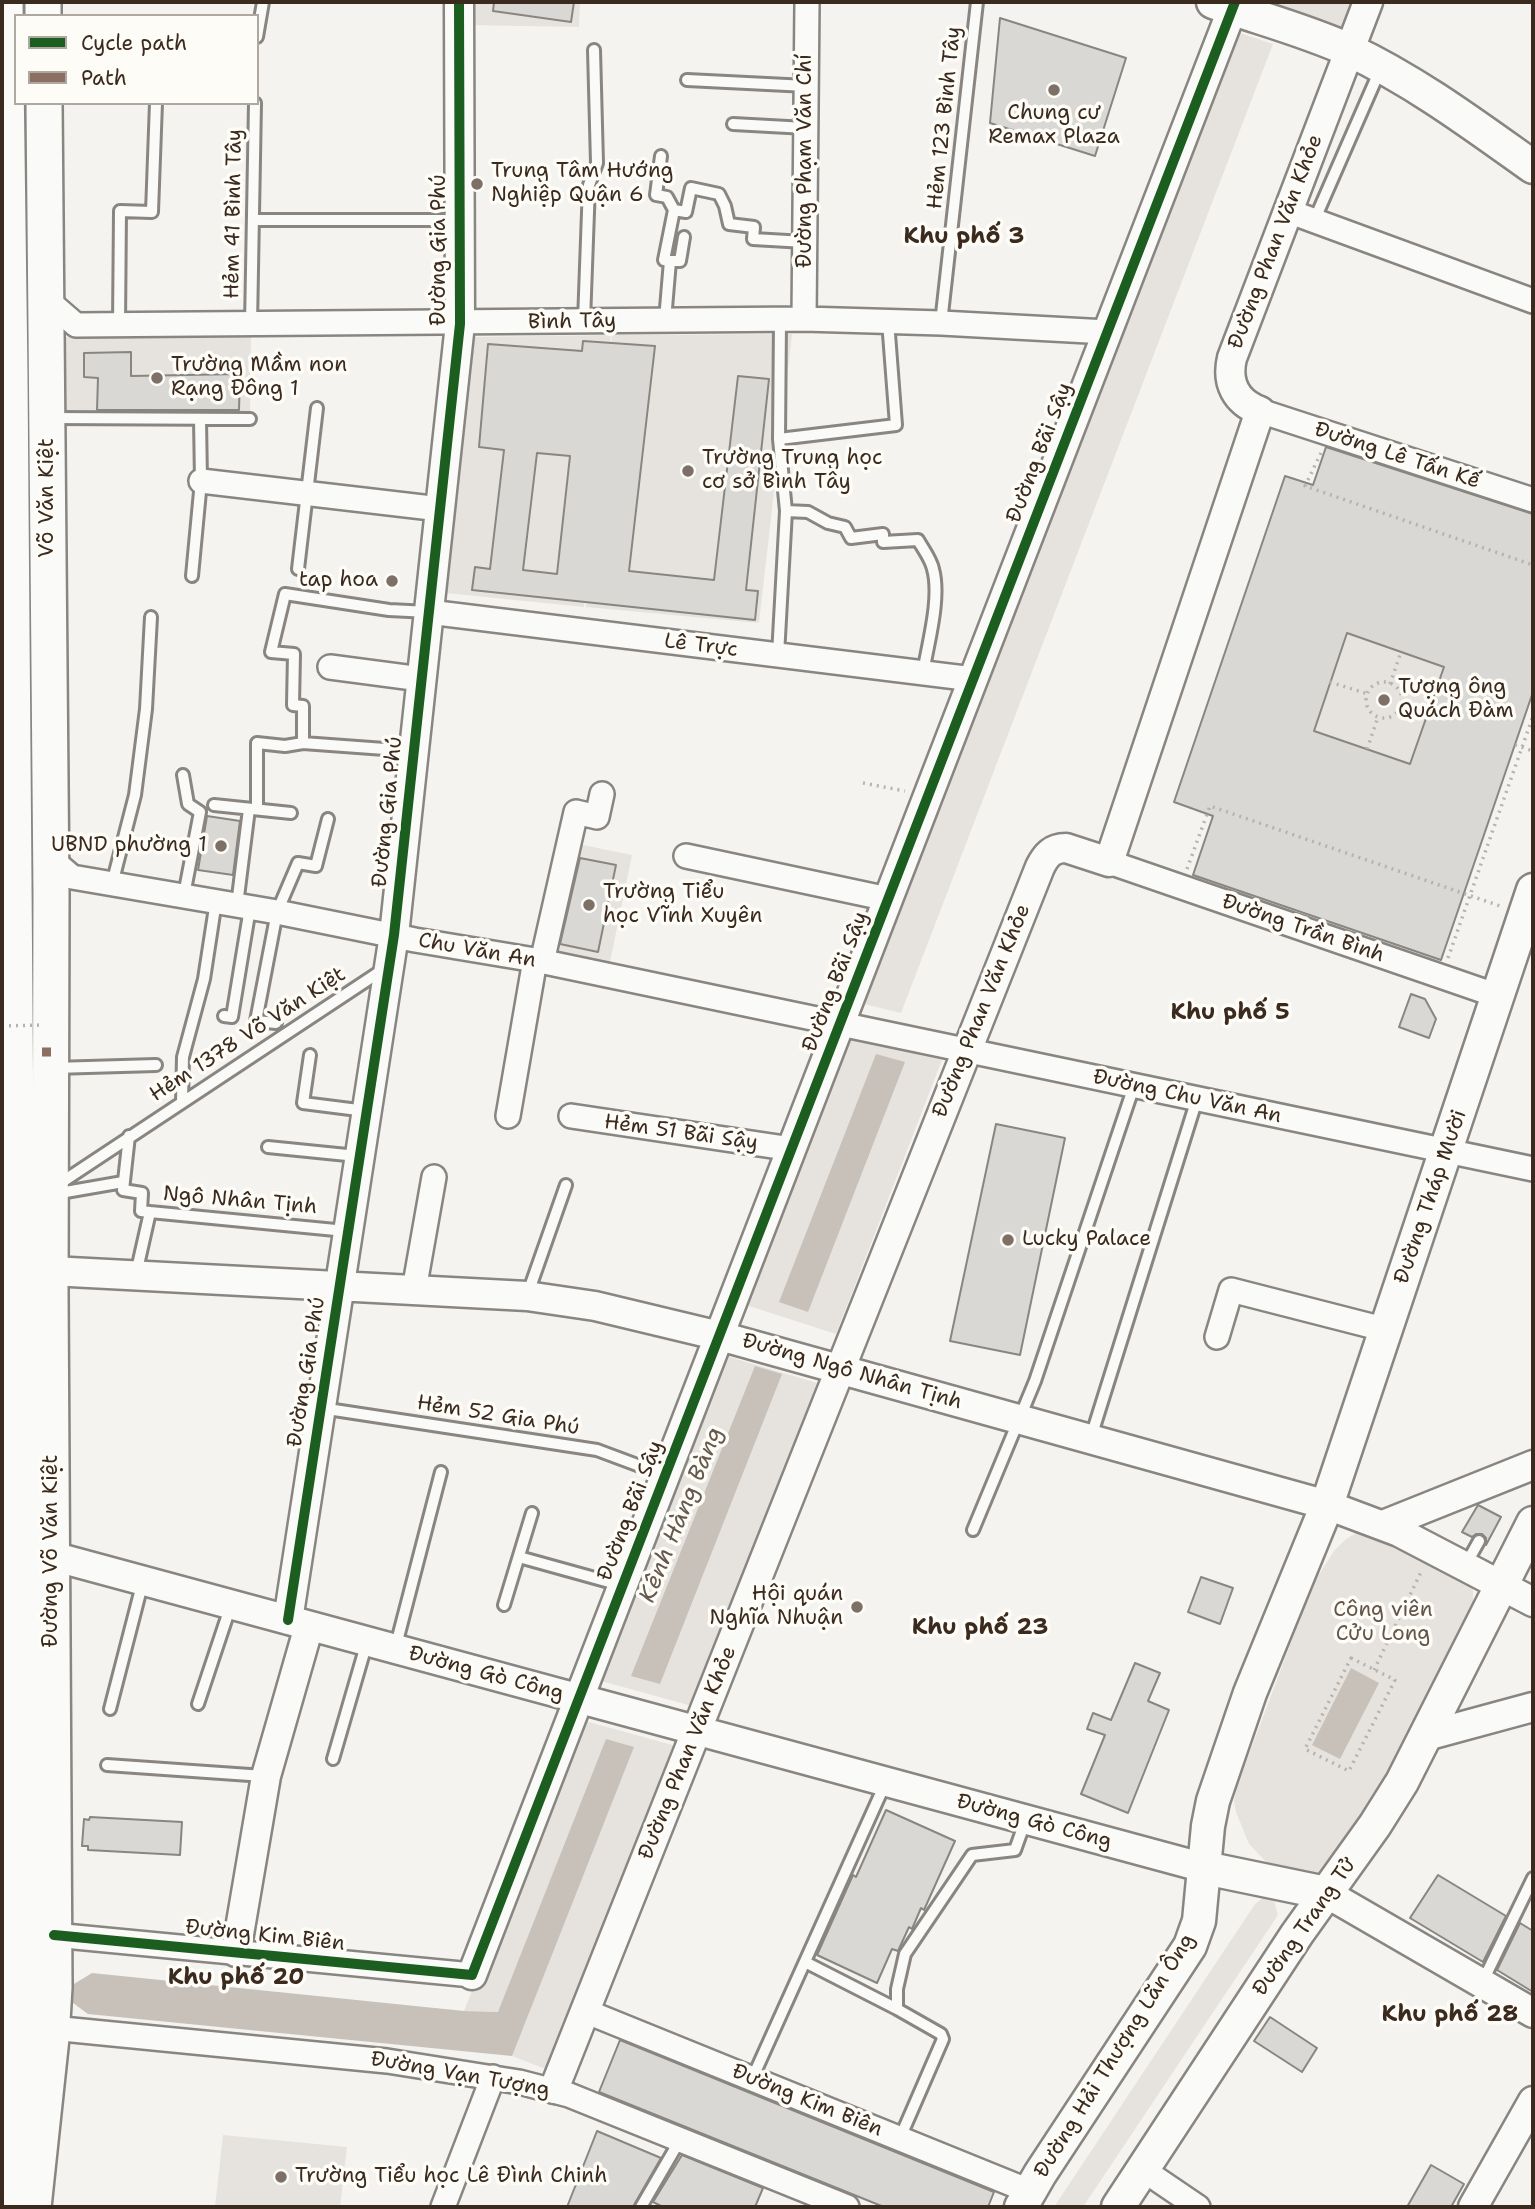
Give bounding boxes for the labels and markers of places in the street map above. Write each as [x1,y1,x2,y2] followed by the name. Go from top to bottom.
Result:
[1046,82,1062,98] marker: Chung cư Remax Plaza
[988,101,1120,151] place label: Chung cư Remax Plaza
[491,159,673,209] place label: Trung Tâm Hướng Nghiệp Quận 6
[469,176,485,192] marker: Trung Tâm Hướng Nghiệp Quận 6
[171,353,347,403] place label: Trường Mầm non Rạng Đông 1
[149,370,165,386] marker: Trường Mầm non Rạng Đông 1
[702,446,882,496] place label: Trường Trung học cơ sở Bình Tây
[680,463,696,479] marker: Trường Trung học cơ sở Bình Tây
[299,568,378,594] place label: tap hoa
[384,573,400,589] marker: tap hoa
[1398,675,1514,725] place label: Tượng ông Quách Đàm
[1376,692,1392,708] marker: Tượng ông Quách Đàm
[51,833,207,859] place label: UBND phường 1
[213,838,229,854] marker: UBND phường 1
[603,880,762,930] place label: Trường Tiểu học Vĩnh Xuyên
[581,897,597,913] marker: Trường Tiểu học Vĩnh Xuyên
[1022,1227,1151,1253] place label: Lucky Palace
[1000,1232,1016,1248] marker: Lucky Palace
[709,1582,843,1632] place label: Hội quán Nghĩa Nhuận
[849,1599,865,1615] marker: Hội quán Nghĩa Nhuận
[295,2164,607,2190] place label: Trường Tiểu học Lê Đình Chinh
[273,2169,289,2185] marker: Trường Tiểu học Lê Đình Chinh

